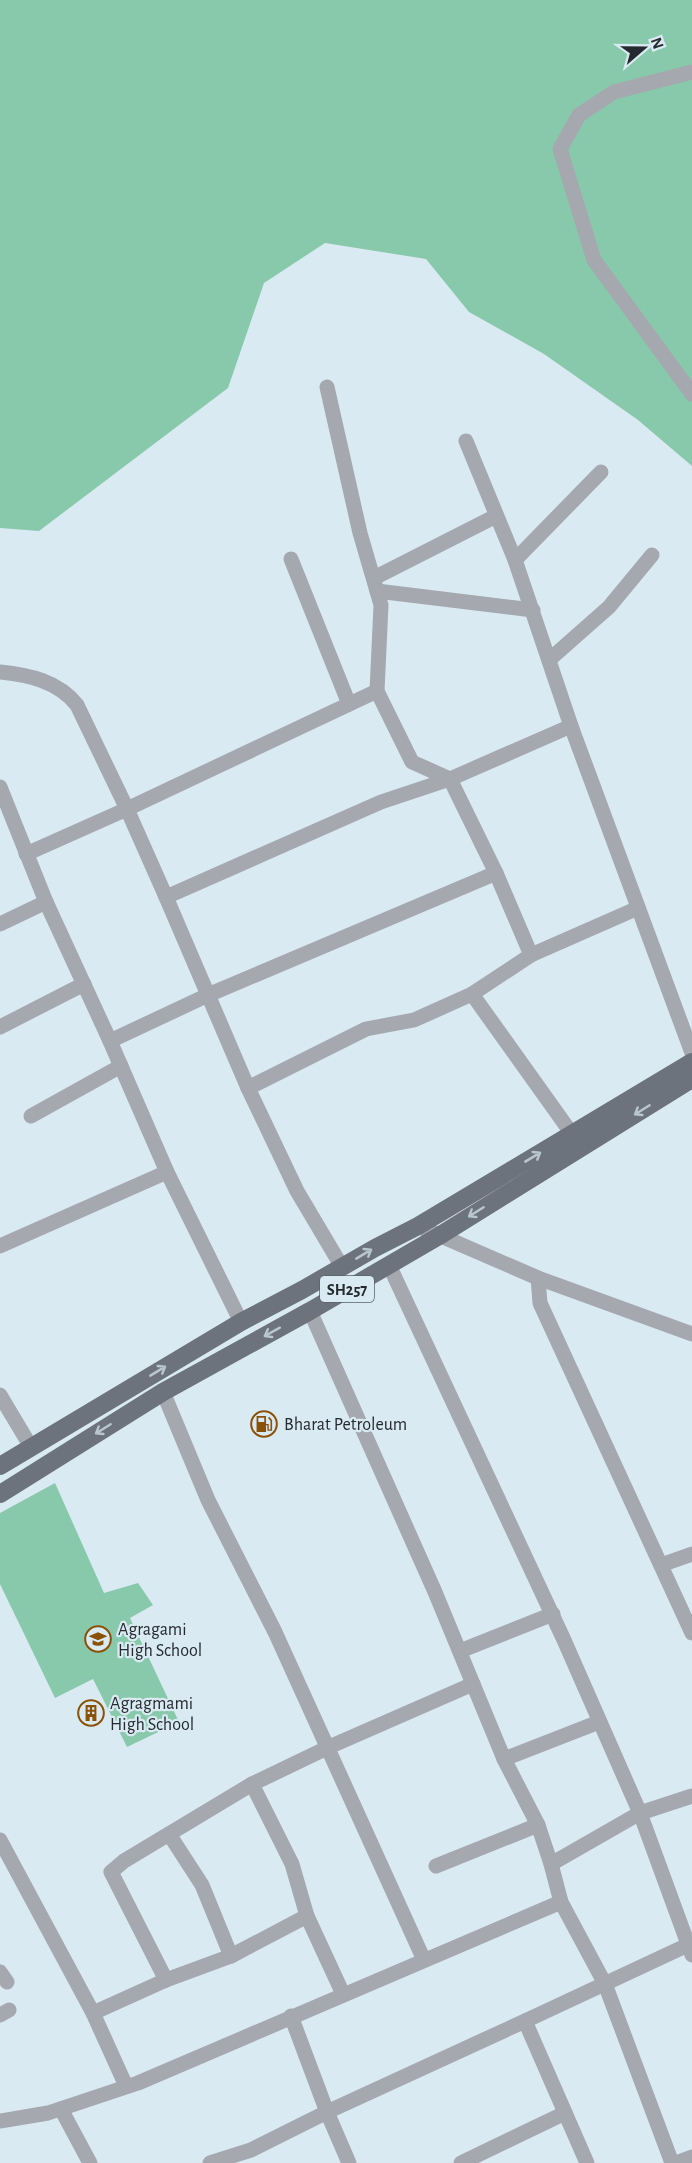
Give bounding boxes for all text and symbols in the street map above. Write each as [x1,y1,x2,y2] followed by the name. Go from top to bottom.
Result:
[614,18,674,78] north arrow
[648,35,667,51] text: N
[634,1104,651,1116] one-way arrow
[524,1151,541,1163] one-way arrow
[468,1206,485,1218] one-way arrow
[355,1248,372,1260] one-way arrow
[320,1276,374,1302] road number: SH257
[264,1326,281,1338] one-way arrow
[149,1365,166,1377] one-way arrow
[249,1409,279,1439] fuel station icon: Bharat Petroleum
[284,1416,407,1434] place label: Bharat Petroleum
[95,1424,112,1436] one-way arrow
[118,1621,202,1660] place label: Agragami High School
[83,1624,113,1654] school or university icon: Agragami High School
[110,1695,194,1734] place label: Agragmami High School
[76,1698,106,1728] building icon: Agragmami High School

